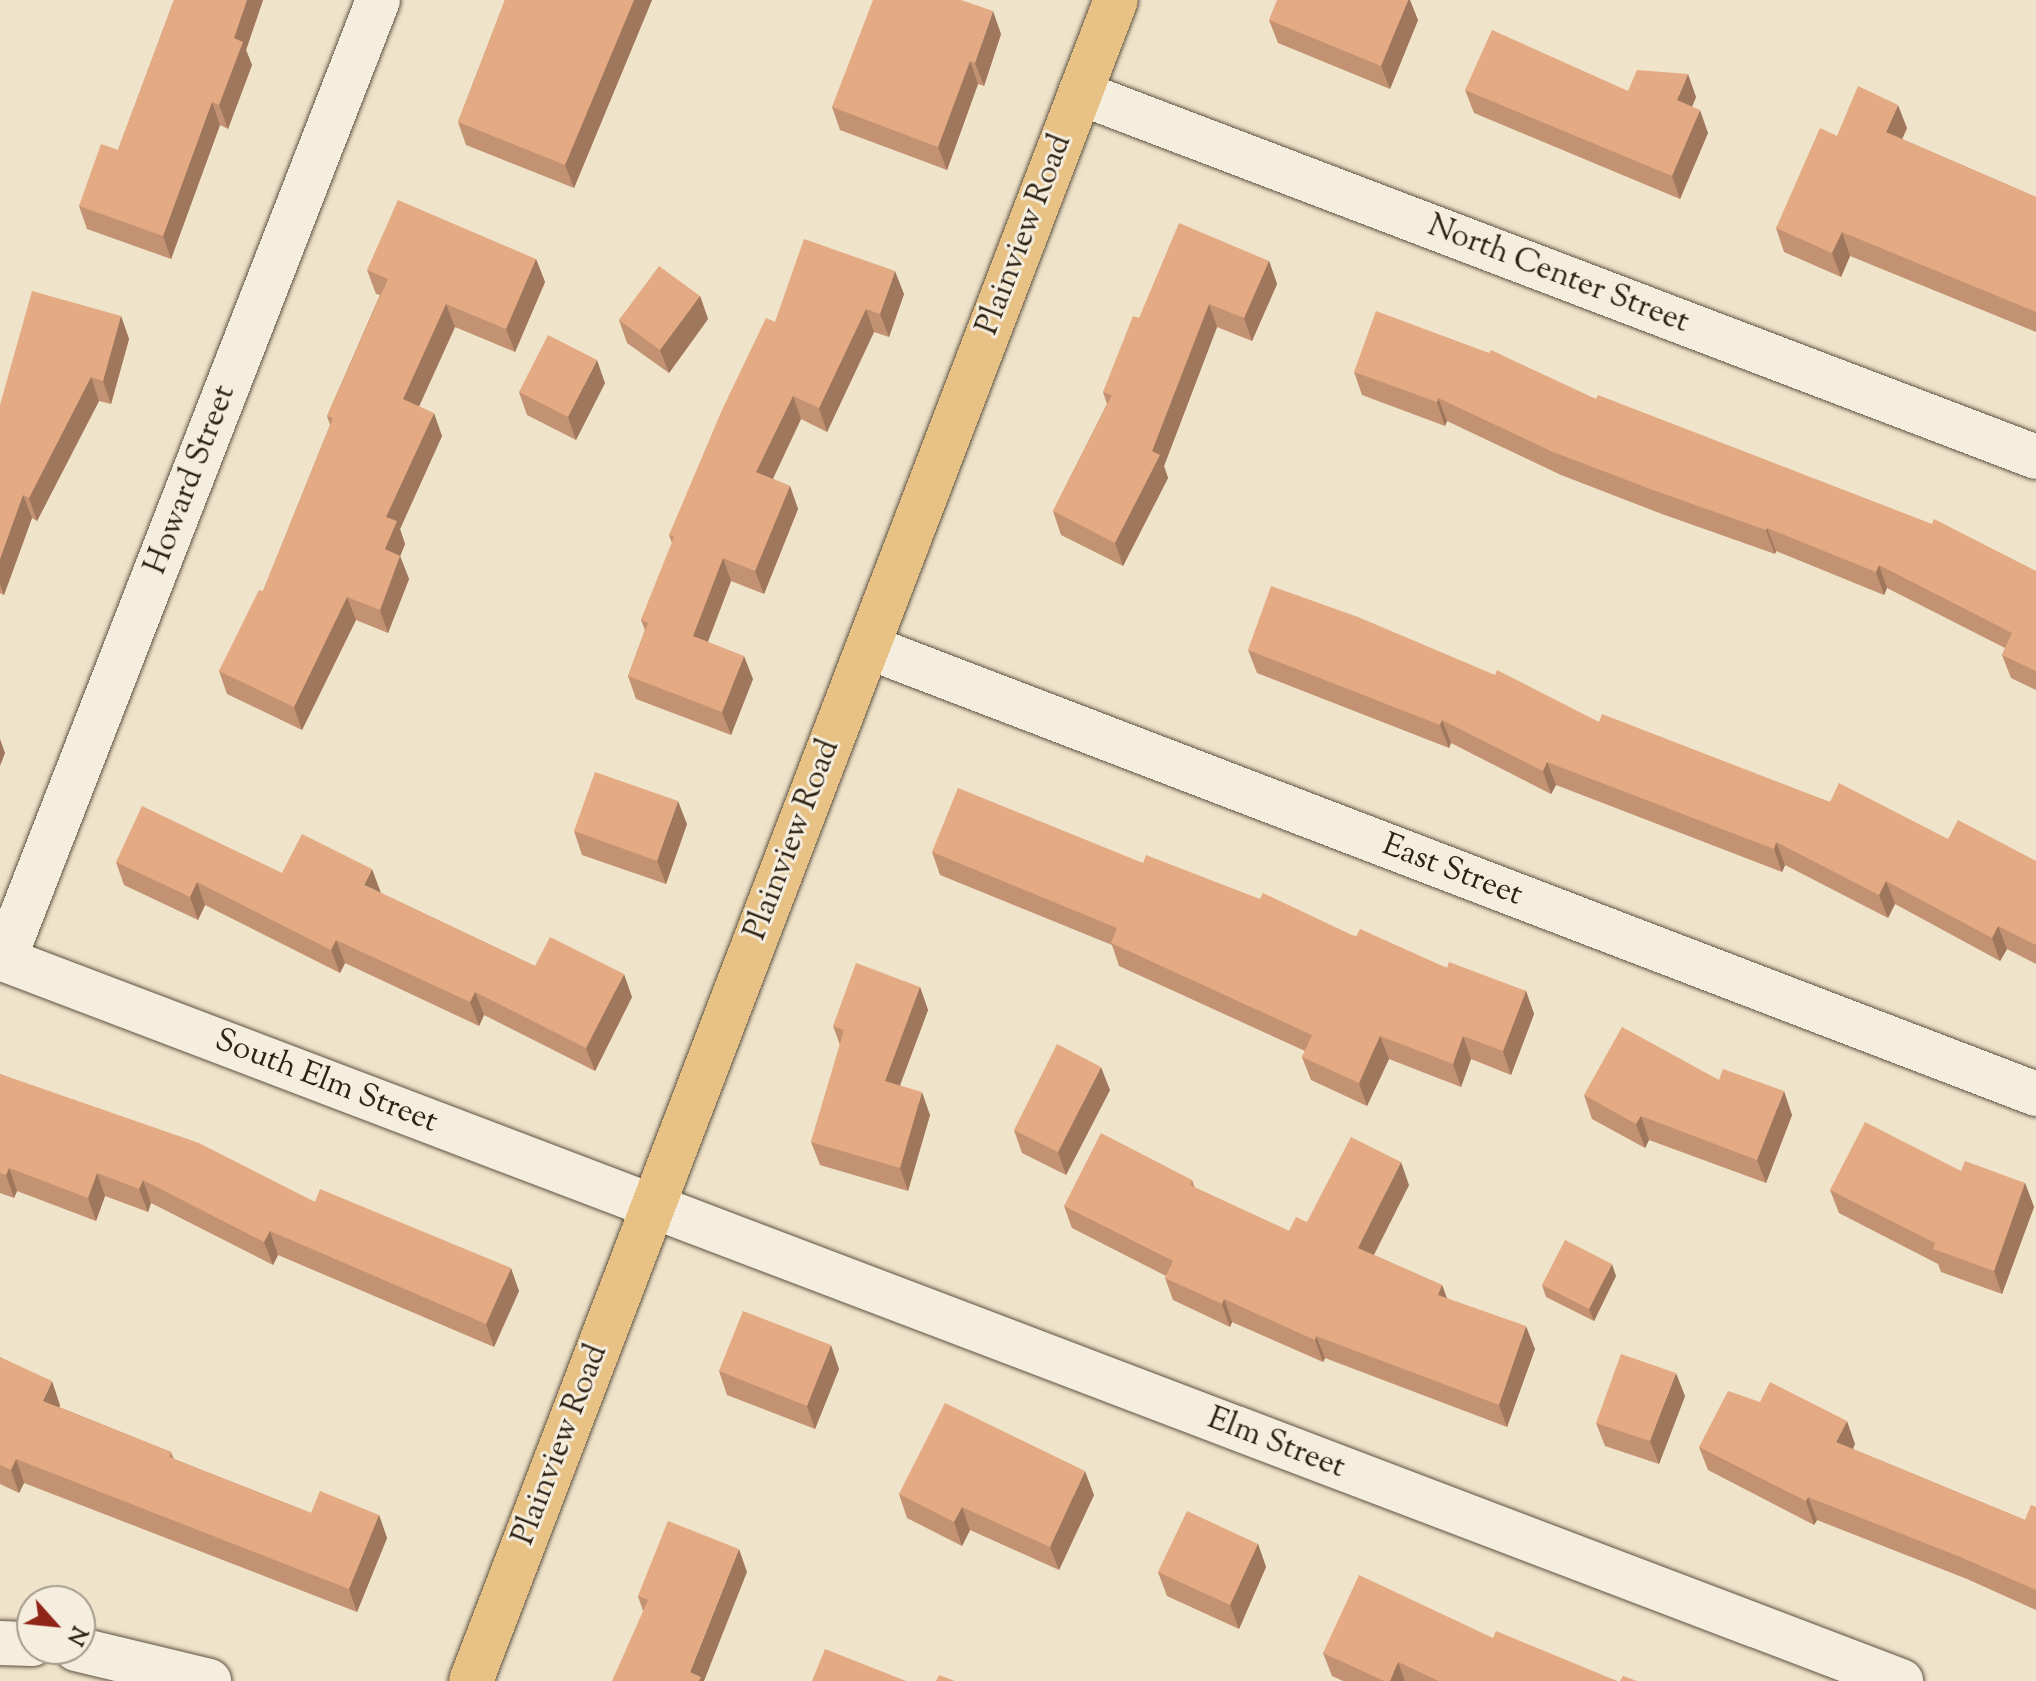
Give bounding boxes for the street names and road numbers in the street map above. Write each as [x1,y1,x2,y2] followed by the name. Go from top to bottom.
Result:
[969,129,1081,341] street label: Plainview Road
[1422,207,1694,343] street label: North Center Street
[137,380,245,580] street label: Howard Street
[737,734,849,946] street label: Plainview Road
[1376,827,1528,915] street label: East Street
[209,1022,443,1142] street label: South Elm Street
[505,1339,617,1551] street label: Plainview Road
[1202,1400,1350,1488] street label: Elm Street

